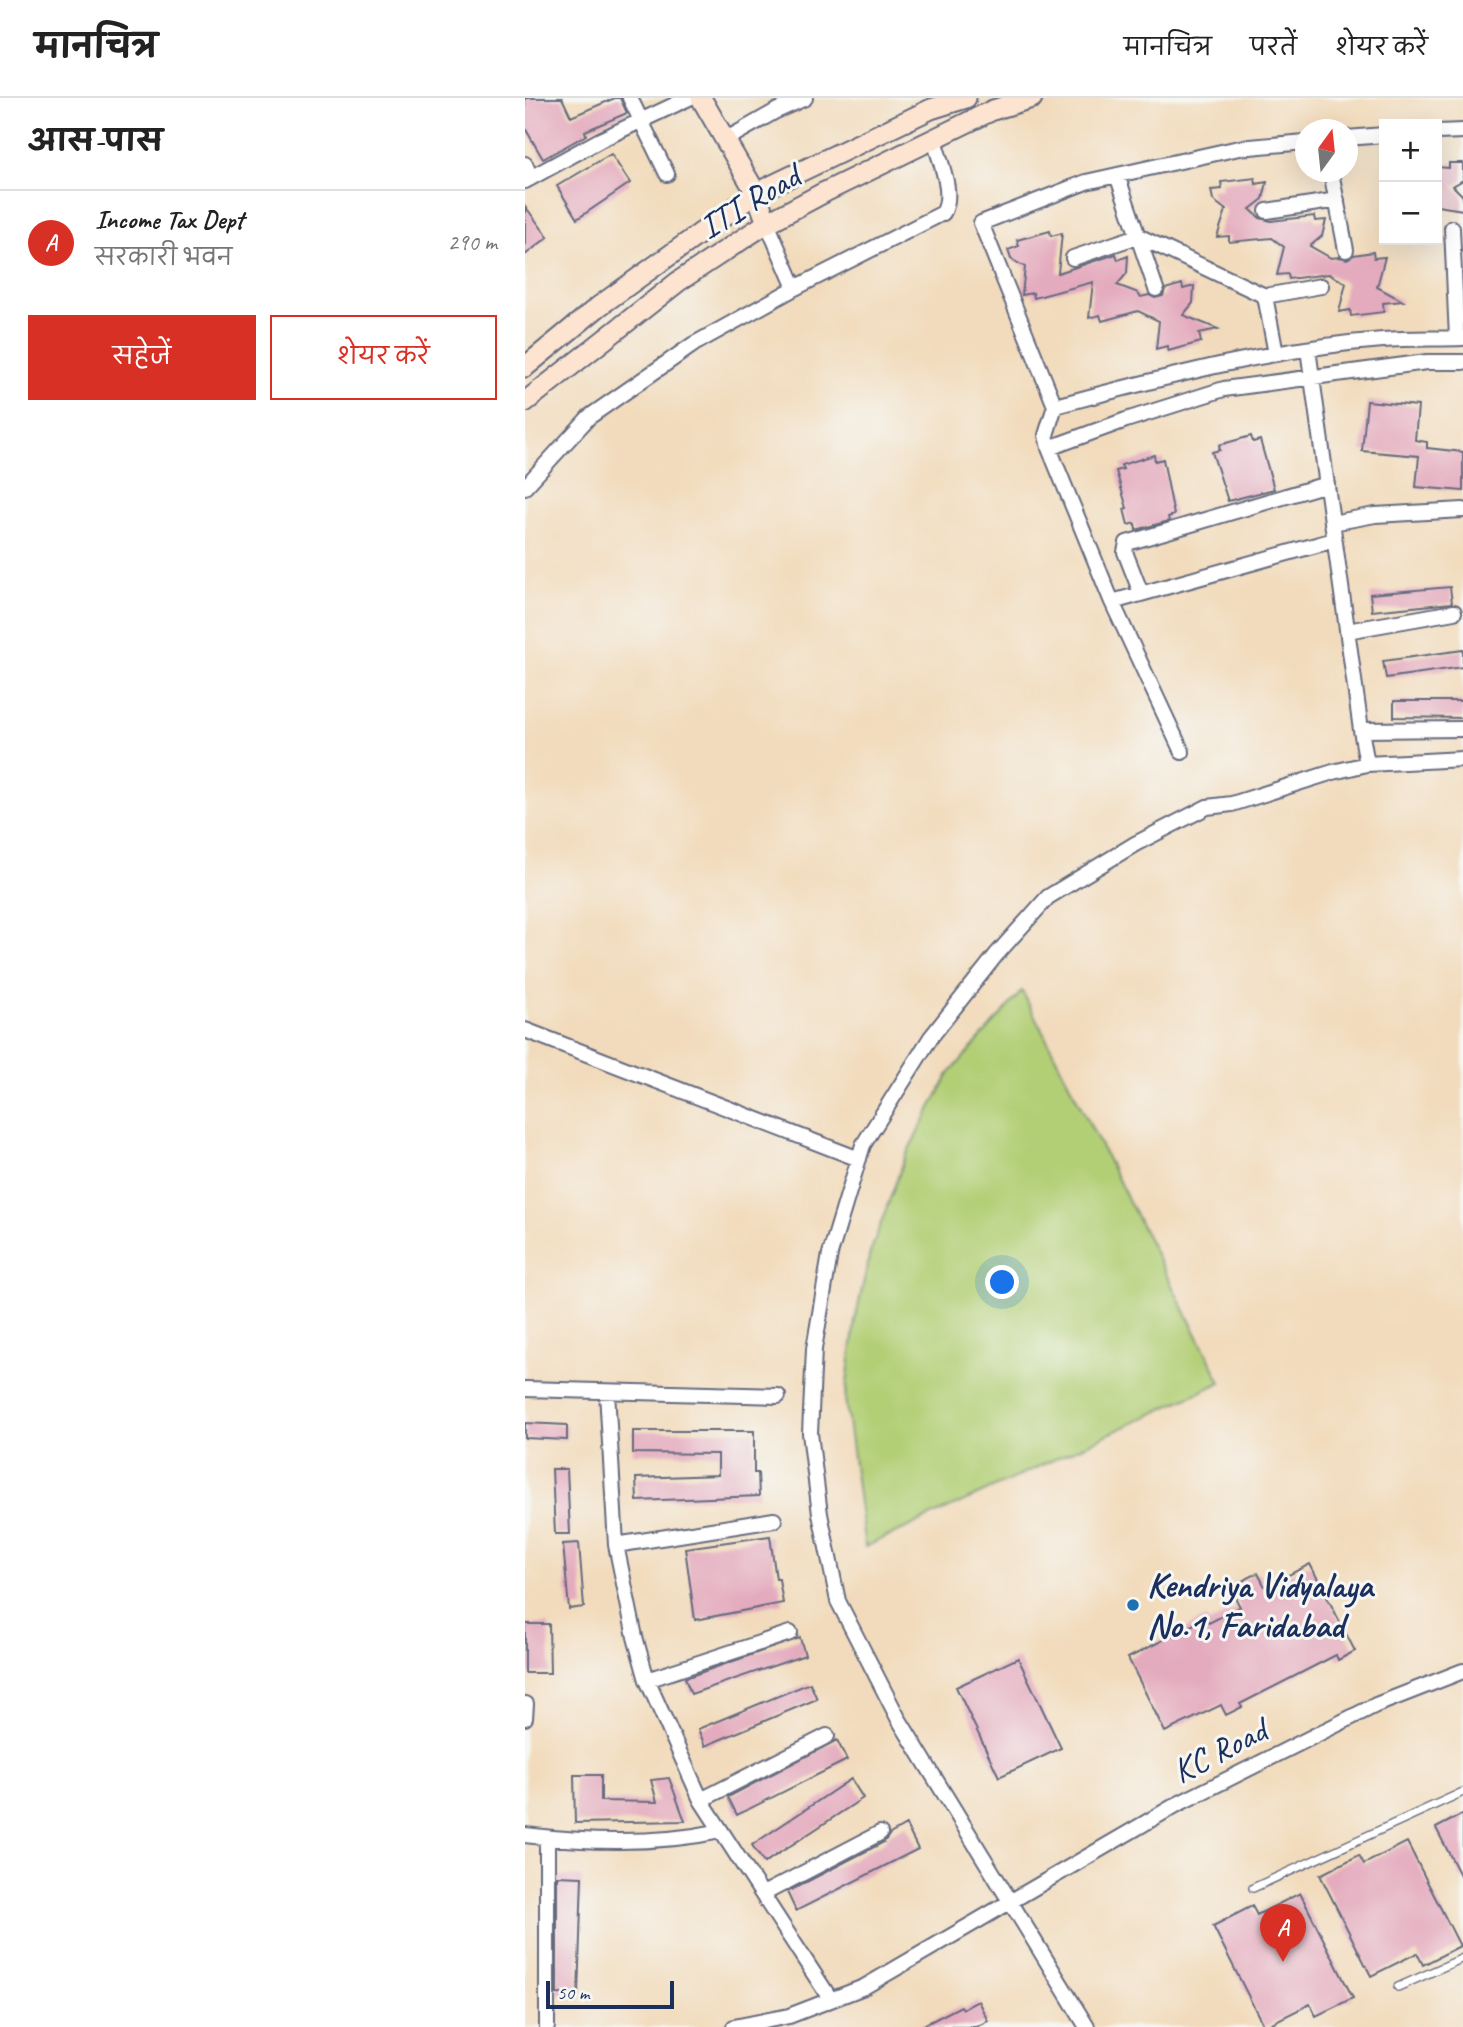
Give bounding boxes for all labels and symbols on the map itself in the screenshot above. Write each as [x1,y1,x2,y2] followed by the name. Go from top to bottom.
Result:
[1295,119,1358,182] north arrow
[690,151,813,249] street label: ITI Road
[985,1265,1019,1299] your location
[1147,1563,1376,1648] place label: Kendriya Vidyalaya No.1, Faridabad
[1125,1597,1141,1613] marker: Kendriya Vidyalaya No.1, Faridabad
[1164,1705,1279,1793] street label: KC Road
[1260,1904,1306,1962] pin: A
[546,1978,674,2010] scale bar

